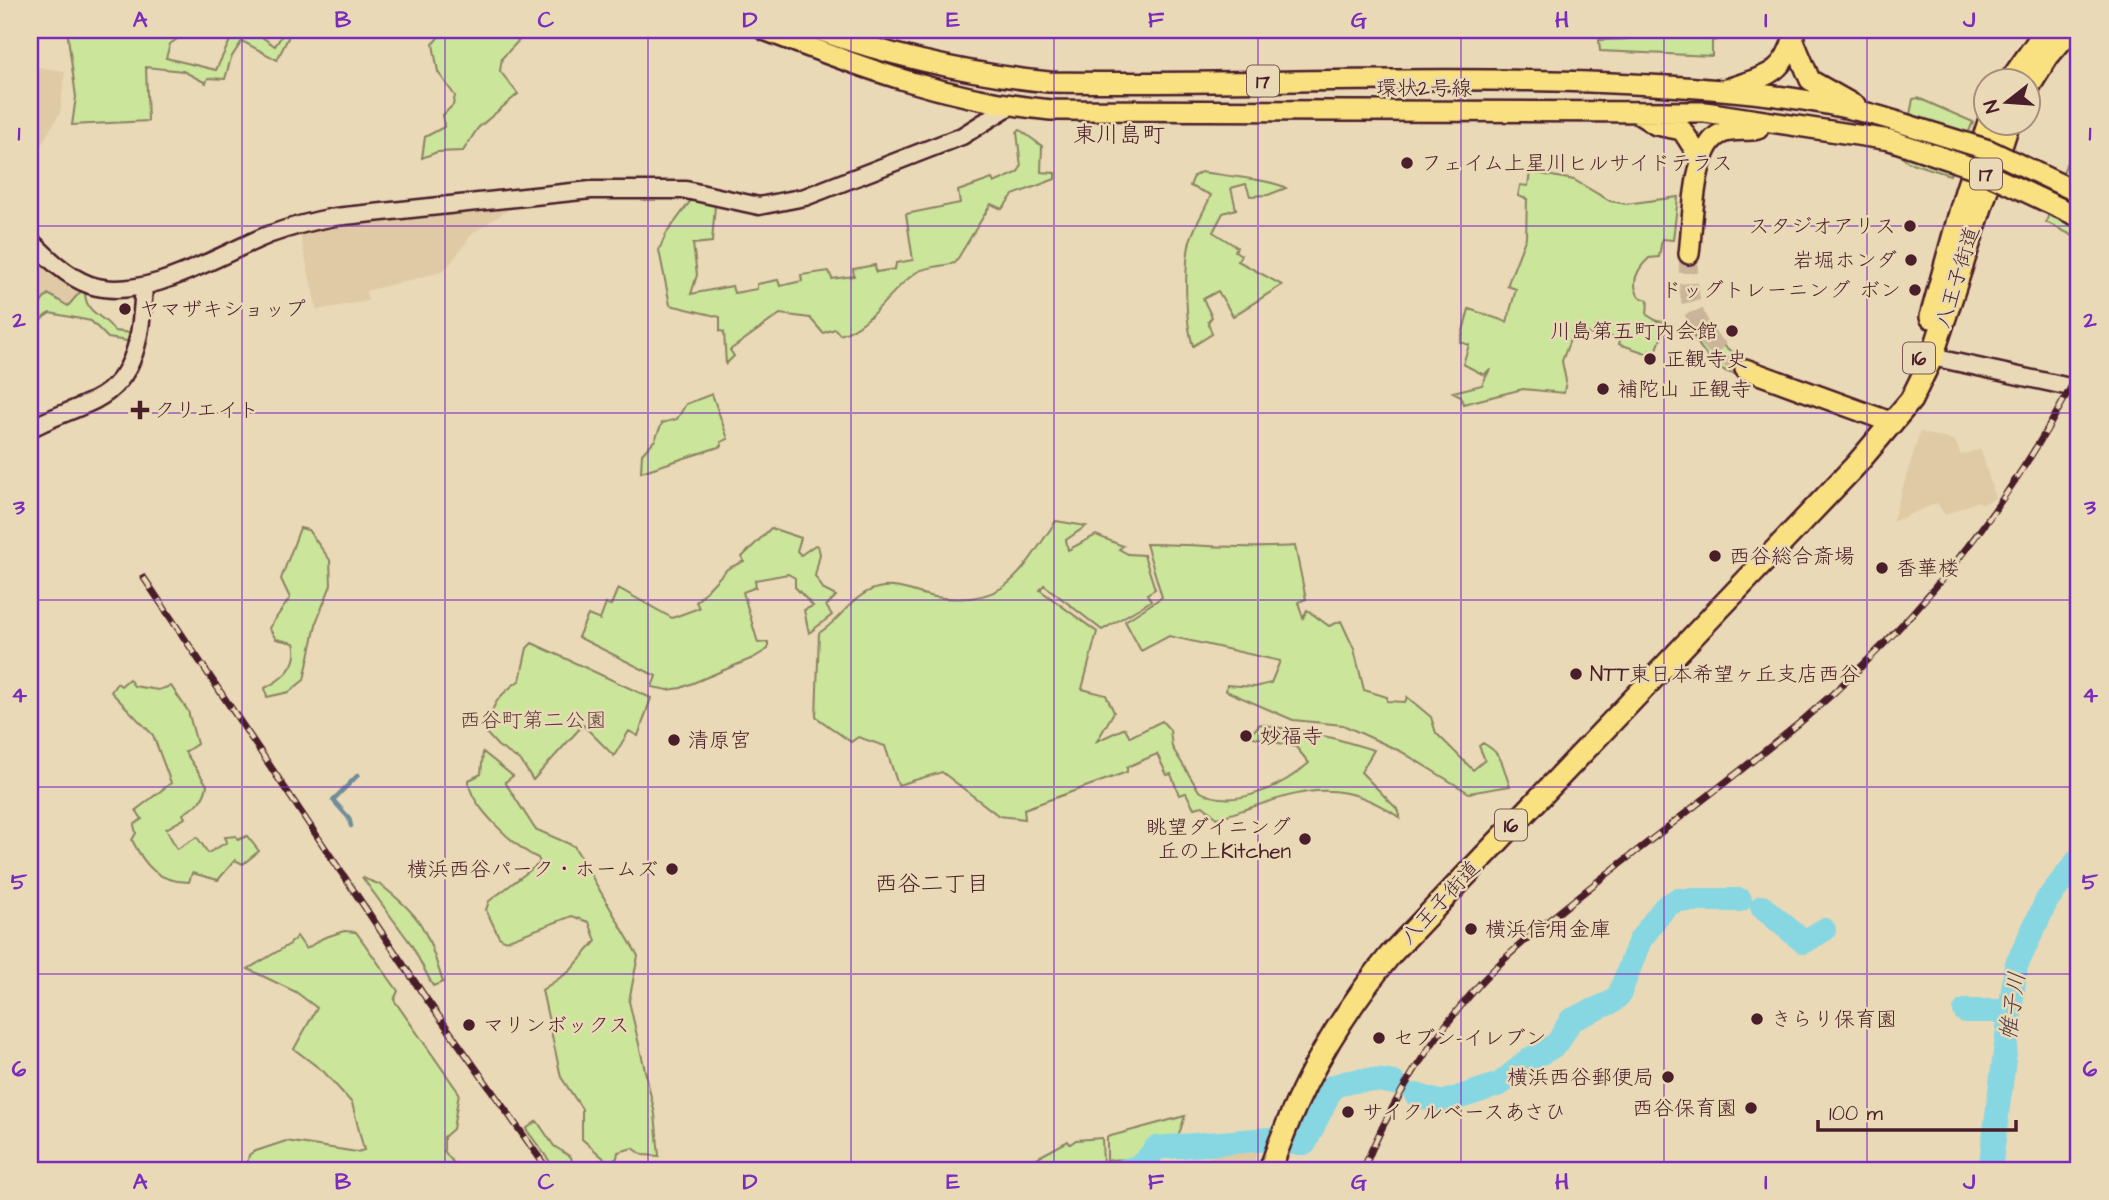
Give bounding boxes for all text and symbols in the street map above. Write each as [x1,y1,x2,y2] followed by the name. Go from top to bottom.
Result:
[133,4,148,36] text: A
[335,4,352,36] text: B
[538,4,555,36] text: C
[743,4,758,36] text: D
[946,4,960,36] text: E
[1148,4,1165,36] text: F
[1351,4,1367,36] text: G
[1555,4,1569,36] text: H
[1764,4,1768,36] text: I
[1962,4,1976,36] text: J
[1247,66,1279,96] road number: 17
[1972,66,2042,136] north arrow
[1376,74,1472,103] street label: 環状2号線
[1978,97,2007,116] text: N
[18,117,21,149] text: 1
[2089,117,2092,149] text: 1
[1073,119,1165,151] district label: 東川島町
[1421,149,1733,178] place label: フェイム上星川ヒルサイドテラス
[1399,155,1415,171] marker: フェイム上星川ヒルサイドテラス
[1970,158,2002,190] road number: 17
[1749,212,1896,241] place label: スタジオアリス
[1902,218,1918,234] marker: スタジオアリス
[1928,223,1987,332] street label: 八王子街道
[1793,246,1897,275] place label: 岩堀ホンダ
[1903,252,1919,268] marker: 岩堀ホンダ
[1661,276,1901,305] place label: ドッグトレーニング ボン
[1907,282,1923,298] marker: ドッグトレーニング ボン
[139,295,306,324] place label: ヤマザキショップ
[117,301,133,317] marker: ヤマザキショップ
[11,304,26,336] text: 2
[2082,304,2097,336] text: 2
[1550,317,1718,346] place label: 川島第五町内会館
[1724,323,1740,339] marker: 川島第五町内会館
[1903,342,1935,374] road number: 16
[1664,345,1748,374] place label: 正観寺史
[1642,351,1658,367] marker: 正観寺史
[1617,375,1751,404] place label: 補陀山 正観寺
[1595,381,1611,397] marker: 補陀山 正観寺
[154,396,259,425] place label: クリエイト
[132,402,148,418] marker: クリエイト
[12,491,25,523] text: 3
[2083,491,2096,523] text: 3
[1729,542,1855,571] place label: 西谷総合斎場
[1707,548,1723,564] marker: 西谷総合斎場
[1896,554,1959,583] place label: 香華楼
[1874,560,1890,576] marker: 香華楼
[1590,660,1860,689] place label: NTT東日本希望ヶ丘支店西谷
[1568,666,1584,682] marker: NTT東日本希望ヶ丘支店西谷
[11,679,27,711] text: 4
[2082,679,2098,711] text: 4
[460,706,607,735] park label: 西谷町第二公園
[1260,722,1323,751] place label: 妙福寺
[688,726,751,755] place label: 清原宮
[1238,728,1254,744] marker: 妙福寺
[666,732,682,748] marker: 清原宮
[1495,810,1527,840] road number: 16
[1146,813,1291,866] place label: 眺望ダイニング 丘の上Kitchen
[1297,831,1313,847] marker: 眺望ダイニング 丘の上Kitchen
[1394,854,1487,951] street label: 八王子街道
[407,855,658,884] place label: 横浜西谷パーク・ホームズ
[664,861,680,877] marker: 横浜西谷パーク・ホームズ
[11,866,28,898] text: 5
[2082,866,2099,898] text: 5
[875,868,990,900] district label: 西谷二丁目
[1485,915,1611,944] place label: 横浜信用金庫
[1463,921,1479,937] marker: 横浜信用金庫
[1992,970,2034,1043] water label: 帷子川
[1771,1005,1897,1034] place label: きらり保育園
[483,1011,630,1040] place label: マリンボックス
[1749,1011,1765,1027] marker: きらり保育園
[461,1017,477,1033] marker: マリンボックス
[1393,1024,1547,1053] place label: セブン-イレブン
[1371,1030,1387,1046] marker: セブン-イレブン
[12,1053,27,1085] text: 6
[2083,1053,2098,1085] text: 6
[1507,1063,1654,1092] place label: 横浜西谷郵便局
[1660,1069,1676,1085] marker: 横浜西谷郵便局
[1818,1088,2016,1132] scale bar
[1632,1094,1737,1123] place label: 西谷保育園
[1362,1098,1566,1127] place label: サイクルベースあさひ
[1829,1099,1884,1128] text: 100 m
[1743,1100,1759,1116] marker: 西谷保育園
[1340,1104,1356,1120] marker: サイクルベースあさひ
[133,1166,148,1198] text: A
[335,1166,352,1198] text: B
[538,1166,555,1198] text: C
[743,1166,758,1198] text: D
[946,1166,960,1198] text: E
[1148,1166,1165,1198] text: F
[1351,1166,1367,1198] text: G
[1555,1166,1569,1198] text: H
[1764,1166,1768,1198] text: I
[1962,1166,1976,1198] text: J

